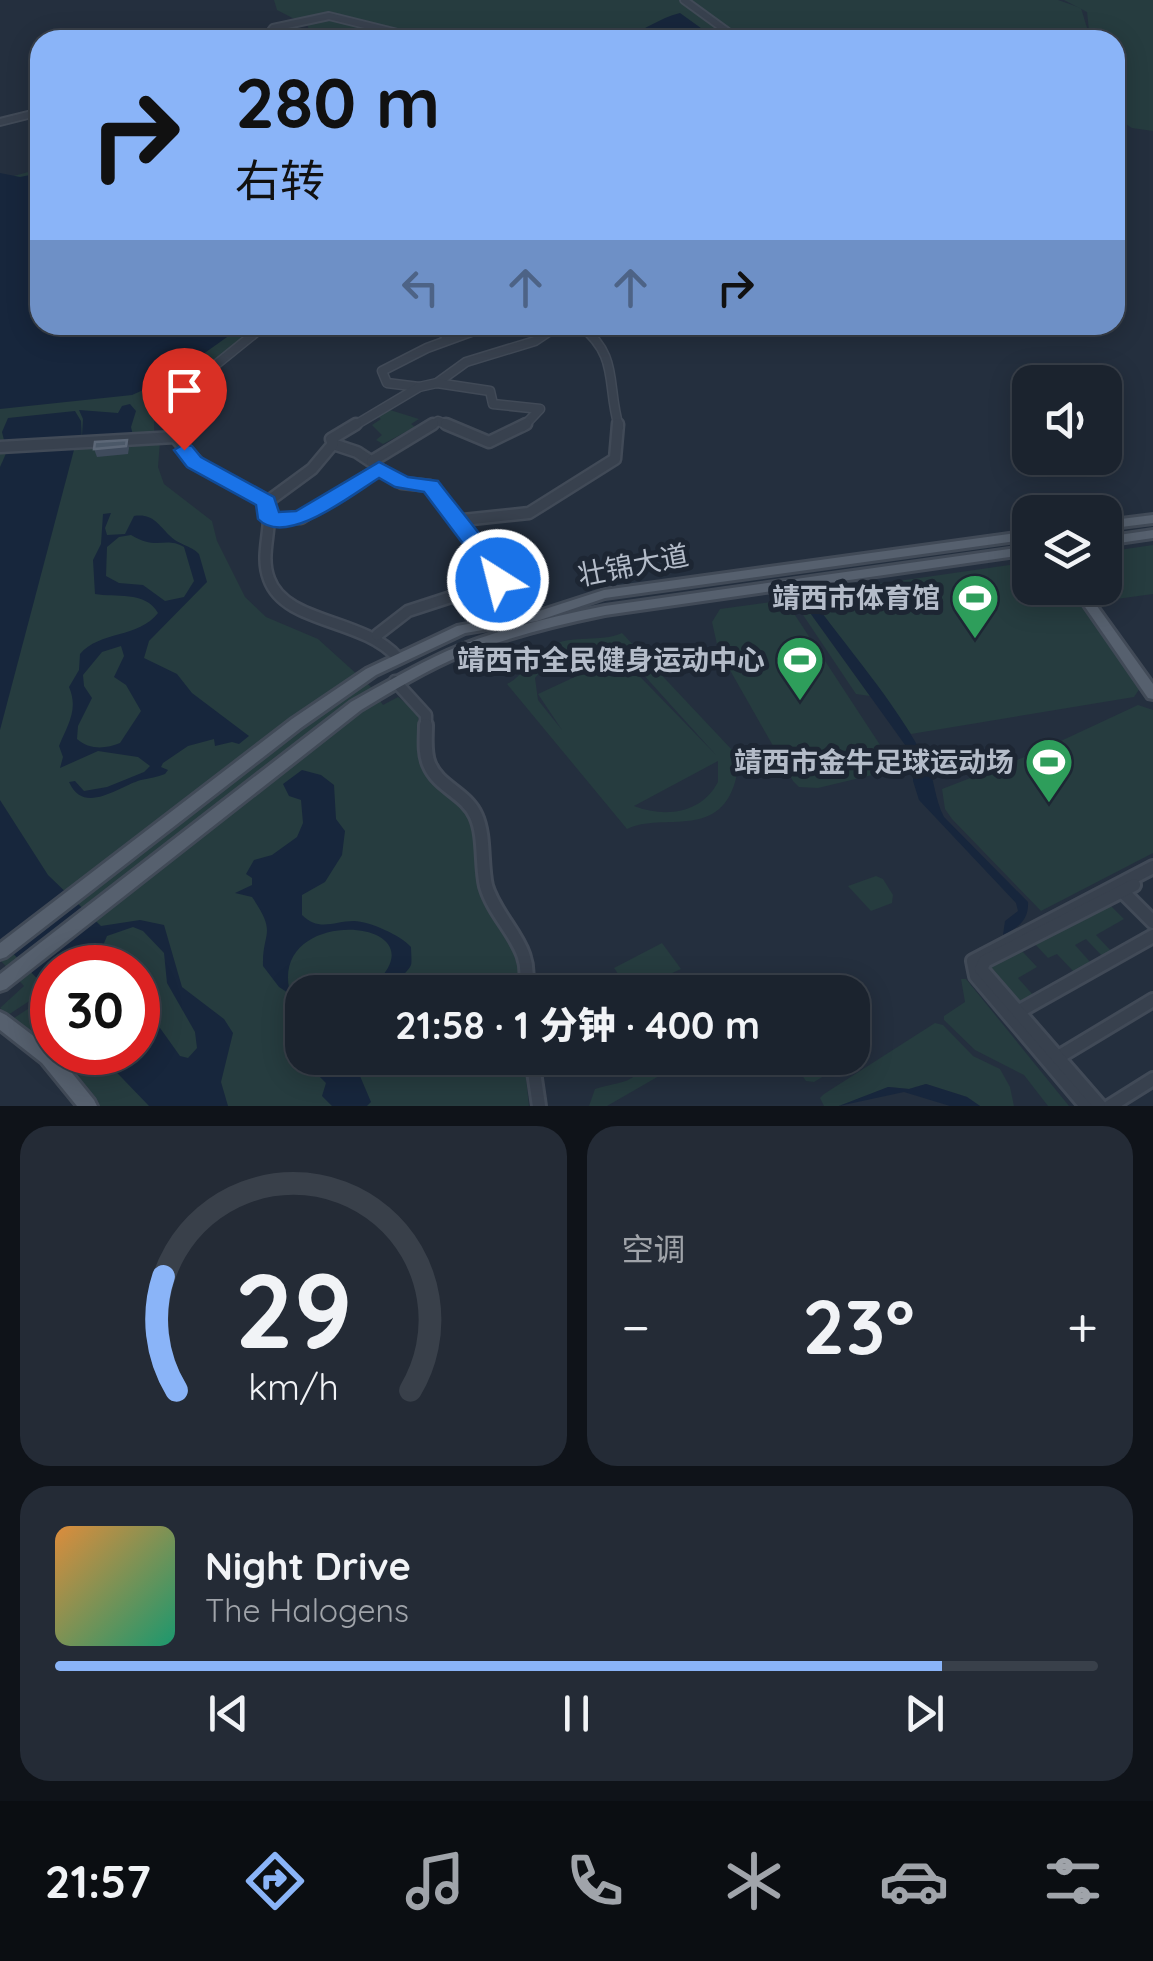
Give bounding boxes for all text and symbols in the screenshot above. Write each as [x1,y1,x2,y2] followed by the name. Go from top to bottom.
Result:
[235,58,440,146] text: 280 m
[70,70,200,200] icon: right
[235,152,325,208] text: 右转
[393,260,448,315] icon: left
[498,260,553,315] icon: ahead
[603,260,658,315] icon: ahead
[708,260,763,315] icon: right
[142,348,227,451] pin
[157,363,212,418] icon: arrive
[1012,365,1122,605] map controls
[1012,365,1122,475] button: sound
[1012,495,1122,605] button: layers
[446,528,550,632] position arrow
[575,537,691,592] street label: 壮锦大道
[949,572,1001,640] sports icon: 靖西市体育馆
[772,580,940,615] place label: 靖西市体育馆
[774,634,826,702] sports icon: 靖西市全民健身运动中心
[457,642,765,677] place label: 靖西市全民健身运动中心
[1023,736,1075,804] sports icon: 靖西市金牛足球运动场
[734,744,1014,779] place label: 靖西市金牛足球运动场
[30,945,160,1075] speed limit sign: 30
[395,1001,760,1049] text: 21:58 · 1 分钟 · 400 m
[622,1229,686,1269] text: 空调
[234,1244,352,1374] text: 29
[802,1279,915,1373] text: 23°
[622,1292,650,1361] text: −
[1067,1292,1098,1361] text: +
[248,1364,339,1409] text: km/h
[205,1542,411,1590] text: Night Drive
[205,1590,409,1630] text: The Halogens
[201,1686,256,1741] icon: previous
[549,1686,604,1741] icon: pause
[897,1686,952,1741] icon: next
[240,1846,310,1916] icon: directions
[400,1846,470,1916] icon: music
[560,1846,630,1916] icon: phone
[719,1846,789,1916] icon: climate
[879,1846,949,1916] icon: car
[1038,1846,1108,1916] icon: filters
[45,1853,151,1909] text: 21:57

